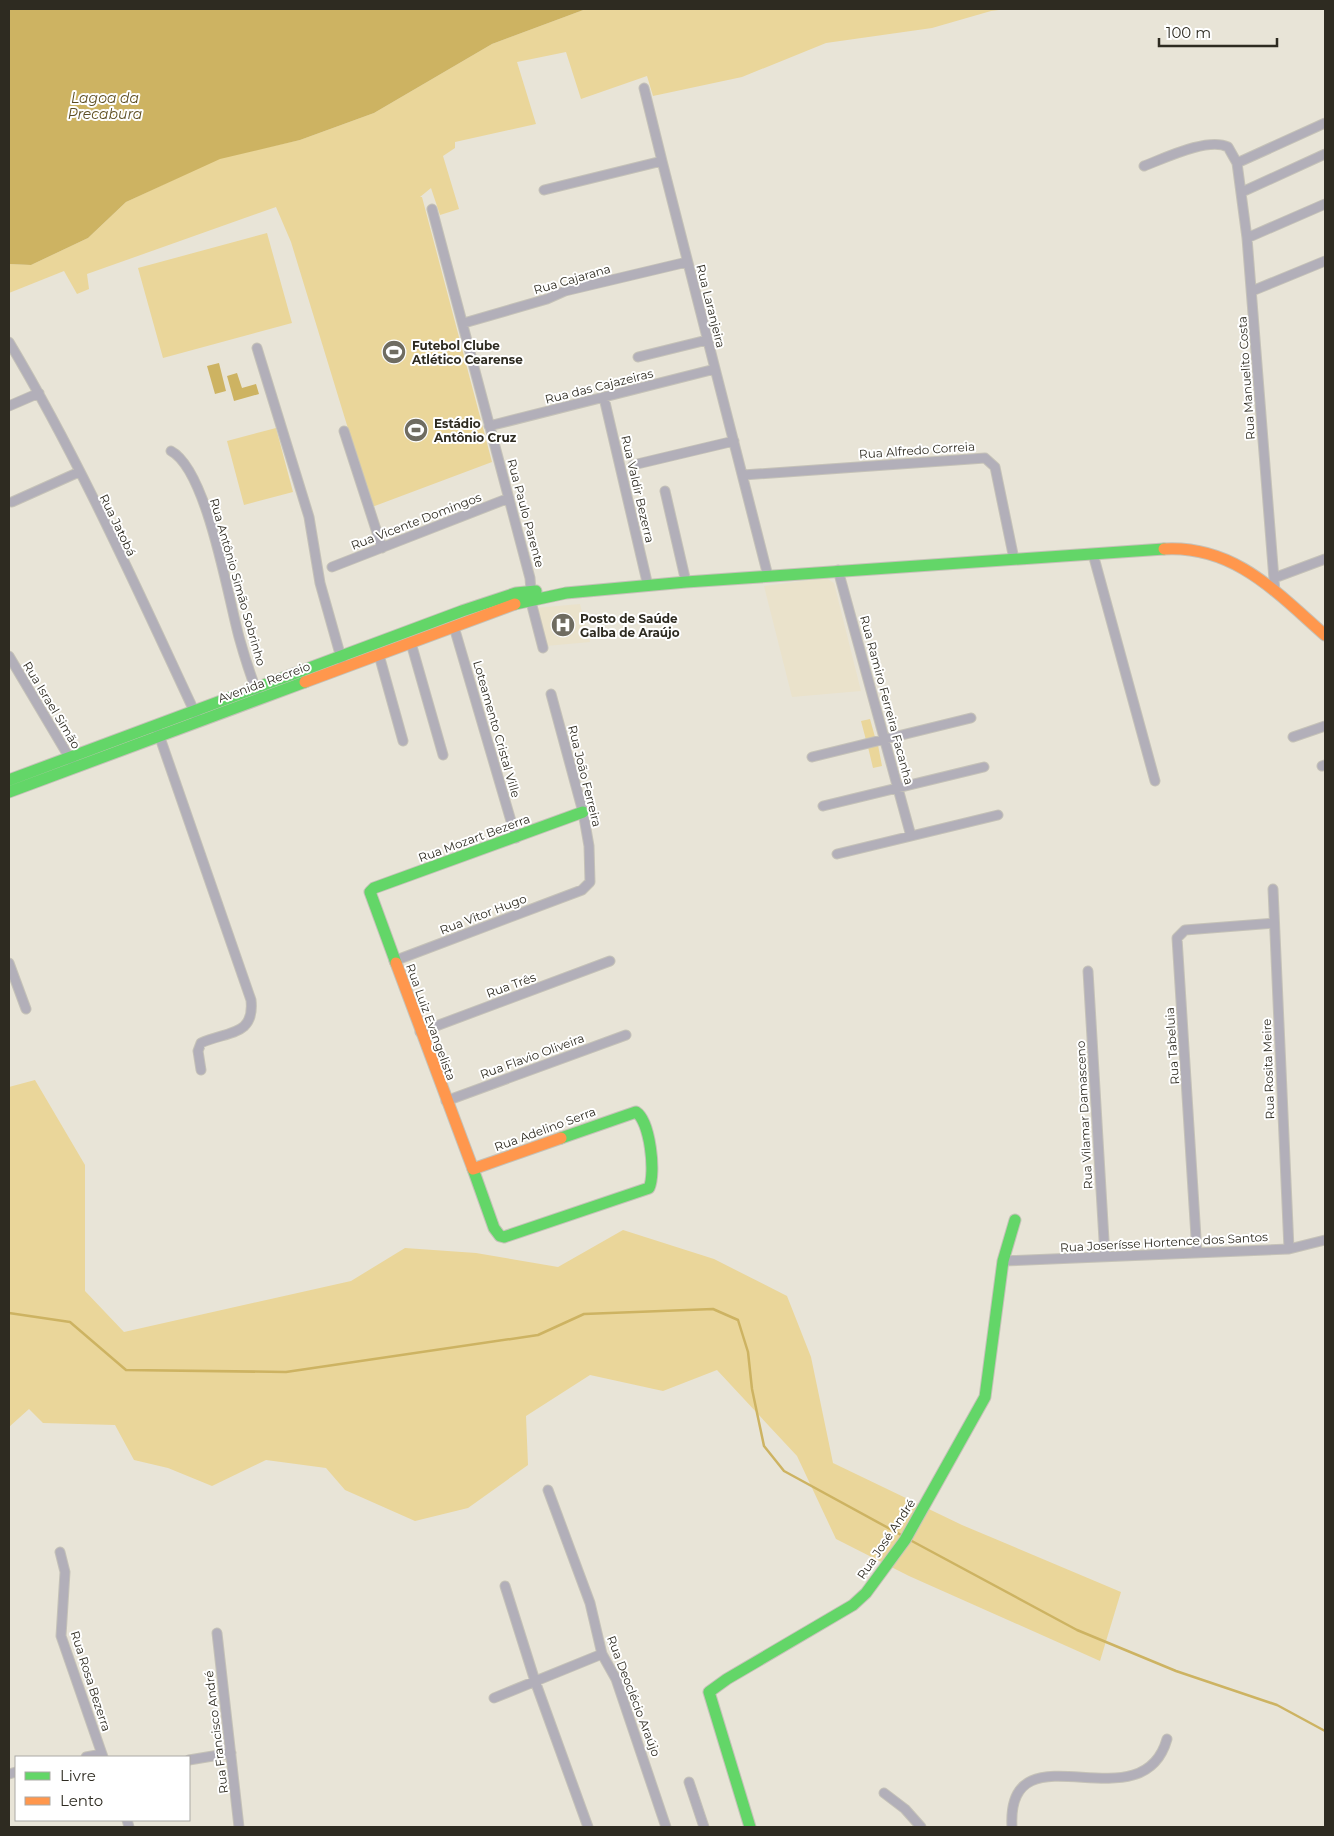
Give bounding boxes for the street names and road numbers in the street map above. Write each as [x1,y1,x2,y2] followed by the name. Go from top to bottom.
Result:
[532,261,612,297] street label: Rua Cajarana
[693,263,729,349] street label: Rua Laranjeira
[1234,316,1258,440] street label: Rua Manuelito Costa
[543,365,655,407] street label: Rua das Cajazeiras
[618,434,658,544] street label: Rua Valdir Bezerra
[858,438,976,462] street label: Rua Alfredo Correia
[504,457,548,569] street label: Rua Paulo Parente
[349,489,483,553] street label: Rua Vicente Domingos
[96,491,140,559] street label: Rua Jatobá
[207,496,269,668] street label: Rua Antônio Simão Sobrinho
[857,614,917,786] street label: Rua Ramiro Ferreira Facanha
[216,658,312,706] street label: Avenida Recreio
[20,659,84,751] street label: Rua Israel Simão
[470,659,524,799] street label: Loteamento Cristal Ville
[565,724,605,828] street label: Rua João Ferreira
[416,811,532,865] street label: Rua Mozart Bezerra
[437,891,529,937] street label: Rua Vitor Hugo
[403,961,459,1083] street label: Rua Luiz Evangelista
[484,969,538,1001] street label: Rua Três
[1162,1007,1182,1085] street label: Rua Tabeluia
[1259,1018,1277,1120] street label: Rua Rosita Meire
[478,1030,586,1082] street label: Rua Flavio Oliveira
[1073,1040,1095,1190] street label: Rua Vilamar Damasceno
[492,1104,598,1154] street label: Rua Adelino Serra
[1060,1229,1269,1255] street label: Rua Joserísse Hortence dos Santos
[854,1496,918,1582] street label: Rua José André
[68,1629,114,1733] street label: Rua Rosa Bezerra
[604,1633,664,1759] street label: Rua Deoclécio Araújo
[201,1670,231,1794] street label: Rua Francisco André

